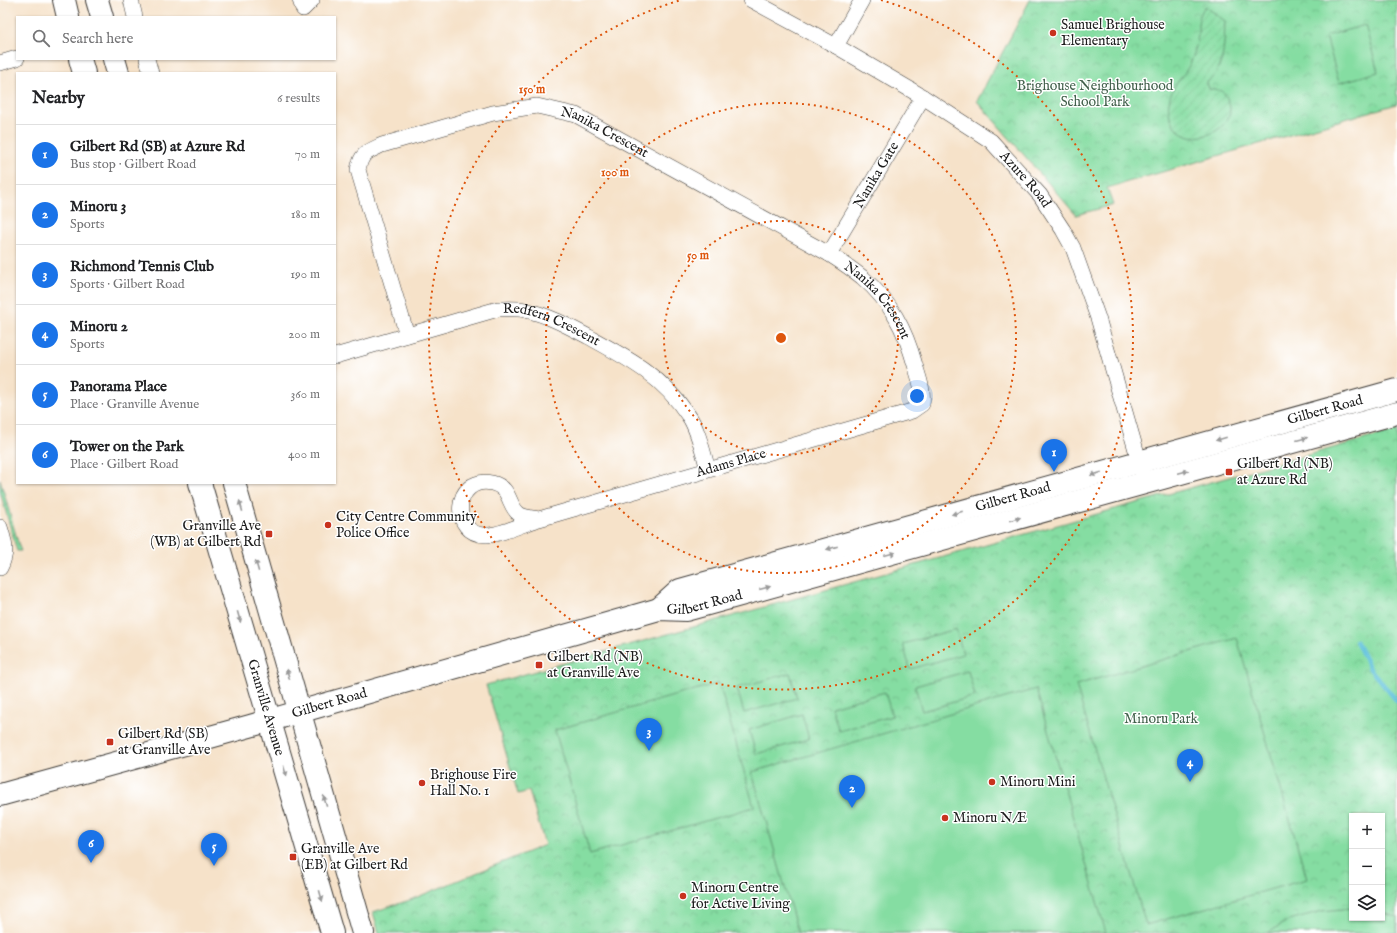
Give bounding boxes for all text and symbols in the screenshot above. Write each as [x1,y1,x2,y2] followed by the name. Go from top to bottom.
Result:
[16,16,336,60] search box
[1061,16,1165,50] place label: Samuel Brighouse Elementary
[30,27,52,49] icon: search
[1048,28,1058,38] marker: Samuel Brighouse Elementary
[62,29,133,48] text: Search here
[1017,77,1174,111] park label: Brighouse Neighbourhood School Park
[519,82,546,97] text: 150 m
[32,88,85,109] text: Nearby
[277,90,320,107] text: 6 results
[559,103,652,162] street label: Nanika Crescent
[70,137,245,156] text: Gilbert Rd (SB) at Azure Rd
[850,138,903,211] street label: Nanika Gate
[43,146,47,163] text: 1
[295,146,320,163] text: 70 m
[995,147,1055,212] street label: Azure Road
[70,156,196,173] text: Bus stop · Gilbert Road
[601,165,630,180] text: 100 m
[70,197,126,216] text: Minoru 3
[42,206,48,223] text: 2
[291,206,320,223] text: 180 m
[70,216,105,233] text: Sports
[687,248,710,263] text: 50 m
[70,257,214,276] text: Richmond Tennis Club
[840,258,914,342] street label: Nanika Crescent
[43,266,47,283] text: 3
[290,266,320,283] text: 190 m
[70,276,185,293] text: Sports · Gilbert Road
[503,300,603,350] street label: Redfern Crescent
[70,317,128,336] text: Minoru 2
[42,326,48,343] text: 4
[288,326,320,343] text: 200 m
[774,331,788,345] centre of rings
[70,336,105,353] text: Sports
[70,377,167,396] text: Panorama Place
[43,386,47,403] text: 5
[290,386,320,403] text: 360 m
[907,386,927,406] your location
[1285,391,1365,429] street label: Gilbert Road
[70,396,199,413] text: Place · Granville Avenue
[1215,436,1227,442] one-way arrow
[1296,436,1308,442] one-way arrow
[70,437,184,456] text: Tower on the Park
[1041,439,1067,472] pin: 1
[693,444,769,482] street label: Adams Place
[42,446,48,463] text: 6
[288,446,320,463] text: 400 m
[1237,455,1333,489] place label: Gilbert Rd (NB) at Azure Rd
[70,456,179,473] text: Place · Gilbert Road
[1224,467,1234,477] marker: Gilbert Rd (NB) at Azure Rd
[1177,469,1189,475] one-way arrow
[1090,471,1102,477] one-way arrow
[973,478,1053,516] street label: Gilbert Road
[238,500,244,512] one-way arrow
[336,508,477,542] place label: City Centre Community Police Office
[951,510,963,516] one-way arrow
[1009,515,1021,521] one-way arrow
[150,517,262,551] place label: Granville Ave (WB) at Gilbert Rd
[323,520,333,530] marker: City Centre Community Police Office
[264,529,274,539] marker: Granville Ave (WB) at Gilbert Rd
[826,545,838,551] one-way arrow
[884,551,896,557] one-way arrow
[254,560,260,572] one-way arrow
[759,585,771,591] one-way arrow
[666,586,745,619] street label: Gilbert Road
[236,611,242,623] one-way arrow
[547,648,643,682] place label: Gilbert Rd (NB) at Granville Ave
[243,657,289,758] street label: Granville Avenue
[534,660,544,670] marker: Gilbert Rd (NB) at Granville Ave
[285,668,291,680] one-way arrow
[290,684,370,723] street label: Gilbert Road
[1124,710,1198,728] park label: Minoru Park
[636,718,662,751] pin: 3
[118,725,211,759] place label: Gilbert Rd (SB) at Granville Ave
[105,737,115,747] marker: Gilbert Rd (SB) at Granville Ave
[1177,749,1203,782] pin: 4
[282,765,288,777] one-way arrow
[430,766,517,800] place label: Brighouse Fire Hall No. 1
[1000,773,1076,791] place label: Minoru Mini
[839,775,865,808] pin: 2
[987,777,997,787] marker: Minoru Mini
[417,778,427,788] marker: Brighouse Fire Hall No. 1
[322,794,328,806] one-way arrow
[953,809,1027,827] place label: Minoru N/E
[940,813,950,823] marker: Minoru N/E
[1349,813,1385,921] map controls
[1349,813,1385,849] button: +
[78,830,104,863] pin: 6
[201,833,227,866] pin: 5
[301,840,408,874] place label: Granville Ave (EB) at Gilbert Rd
[1349,849,1385,885] button: −
[288,852,298,862] marker: Granville Ave (EB) at Gilbert Rd
[691,879,790,913] place label: Minoru Centre for Active Living
[1349,885,1385,921] button: layers
[318,890,324,902] one-way arrow
[678,891,688,901] marker: Minoru Centre for Active Living

